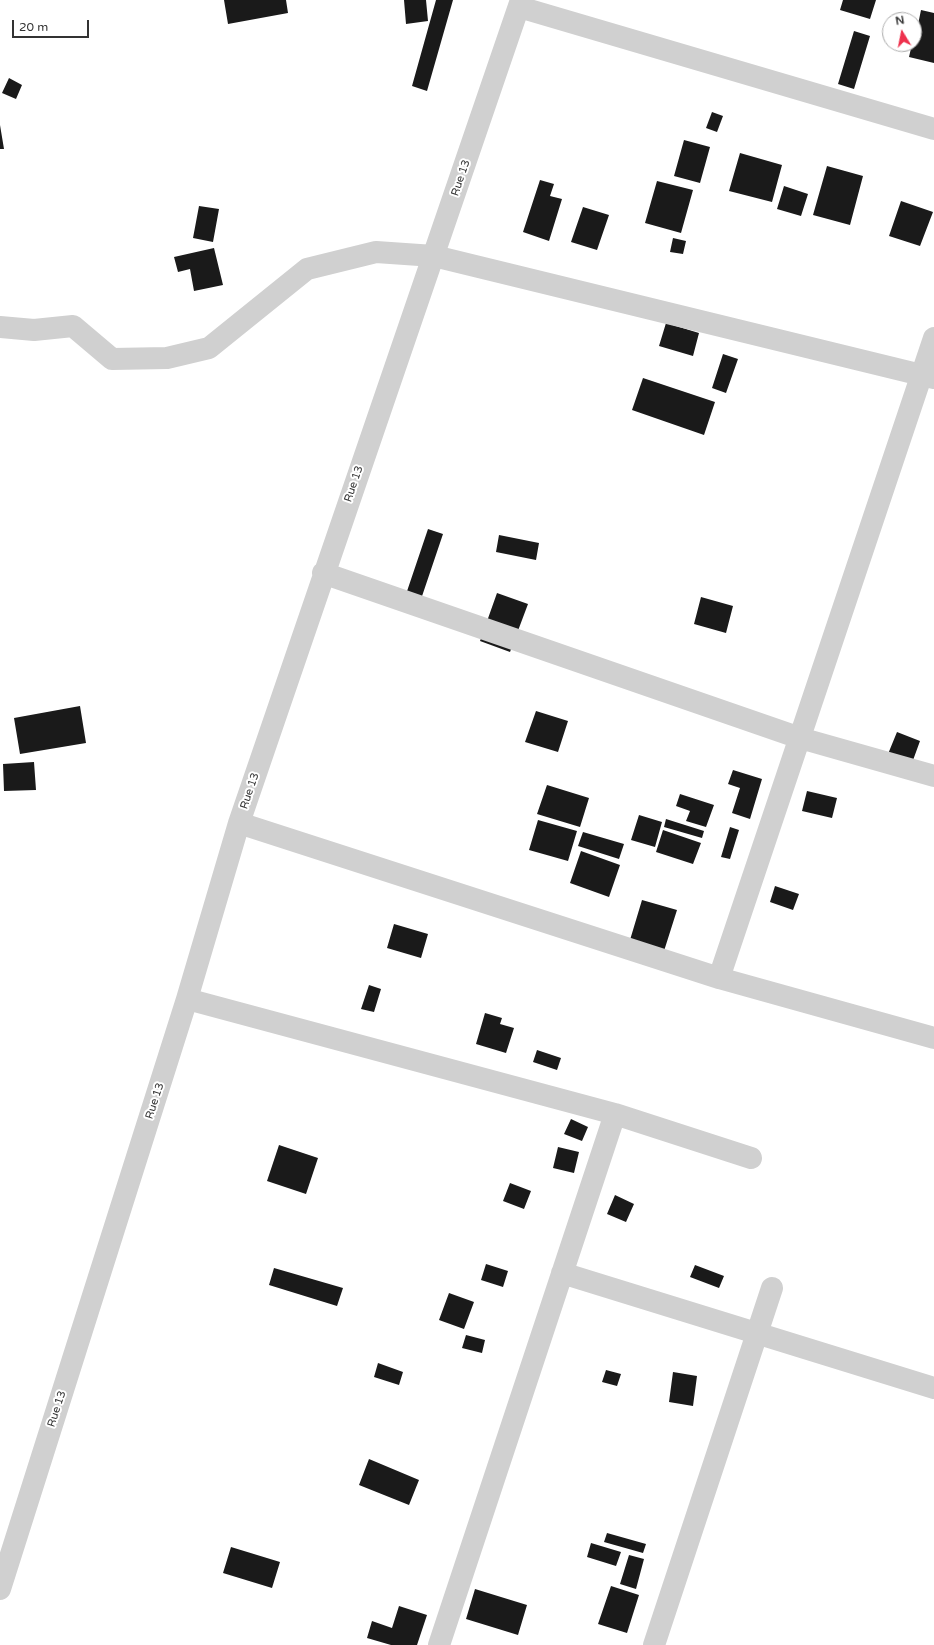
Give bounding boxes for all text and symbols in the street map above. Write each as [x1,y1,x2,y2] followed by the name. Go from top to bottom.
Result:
[14,12,91,38] scale bar
[882,12,922,52] north arrow
[895,14,905,28] text: N
[19,20,48,34] text: 20 m
[449,158,473,198] street label: Rue 13
[342,464,366,504] street label: Rue 13
[238,771,262,811] street label: Rue 13
[143,1081,167,1121] street label: Rue 13
[45,1389,69,1429] street label: Rue 13

